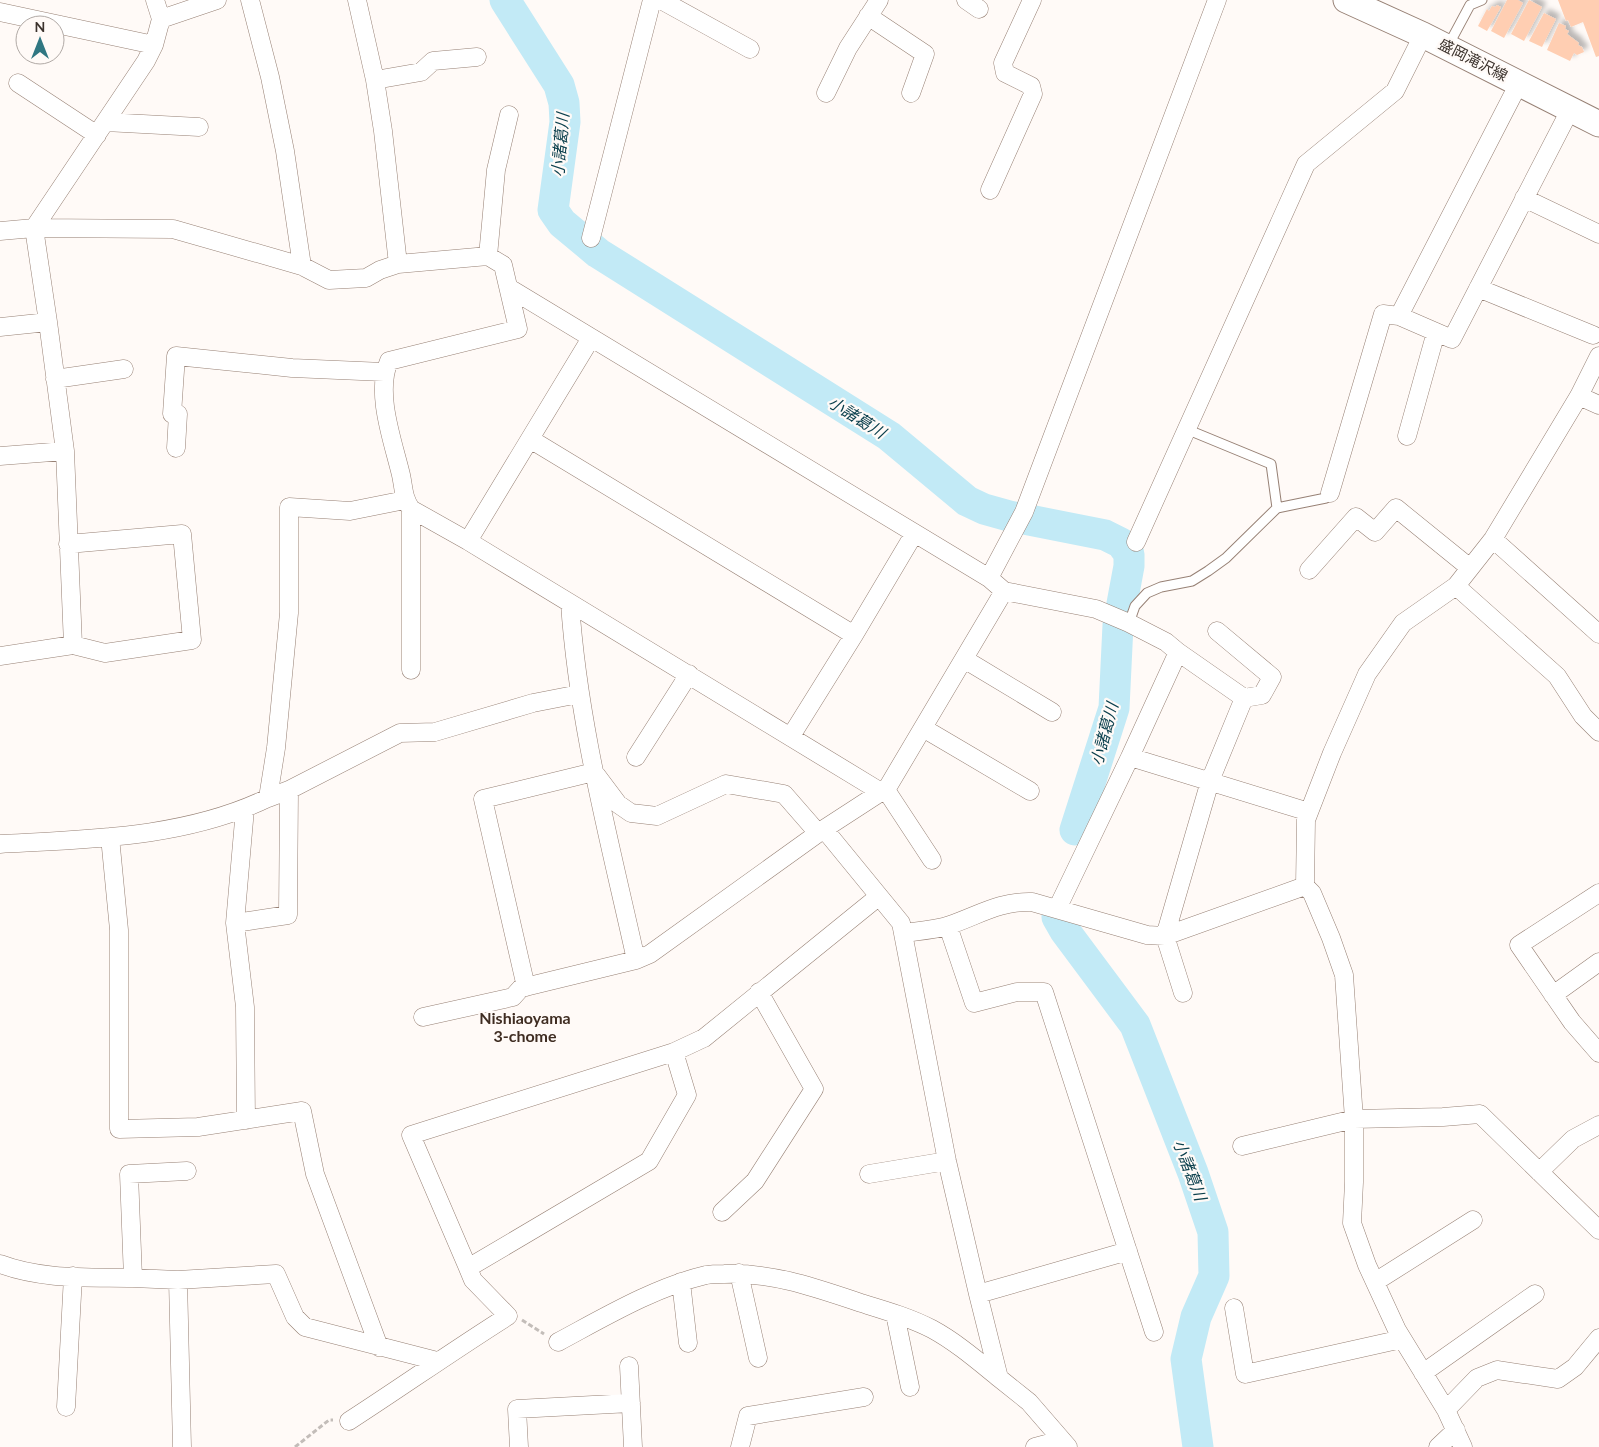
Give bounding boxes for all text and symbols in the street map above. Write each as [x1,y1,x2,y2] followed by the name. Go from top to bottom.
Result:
[15,15,65,65] north arrow
[35,18,45,35] text: N
[1436,34,1511,84] street label: 盛岡滝沢線
[547,110,572,178] water label: 小諸葛川
[825,392,891,443] water label: 小諸葛川
[1086,699,1121,767] water label: 小諸葛川
[479,1008,571,1045] district label: Nishiaoyama 3-chome
[1170,1137,1212,1205] water label: 小諸葛川

